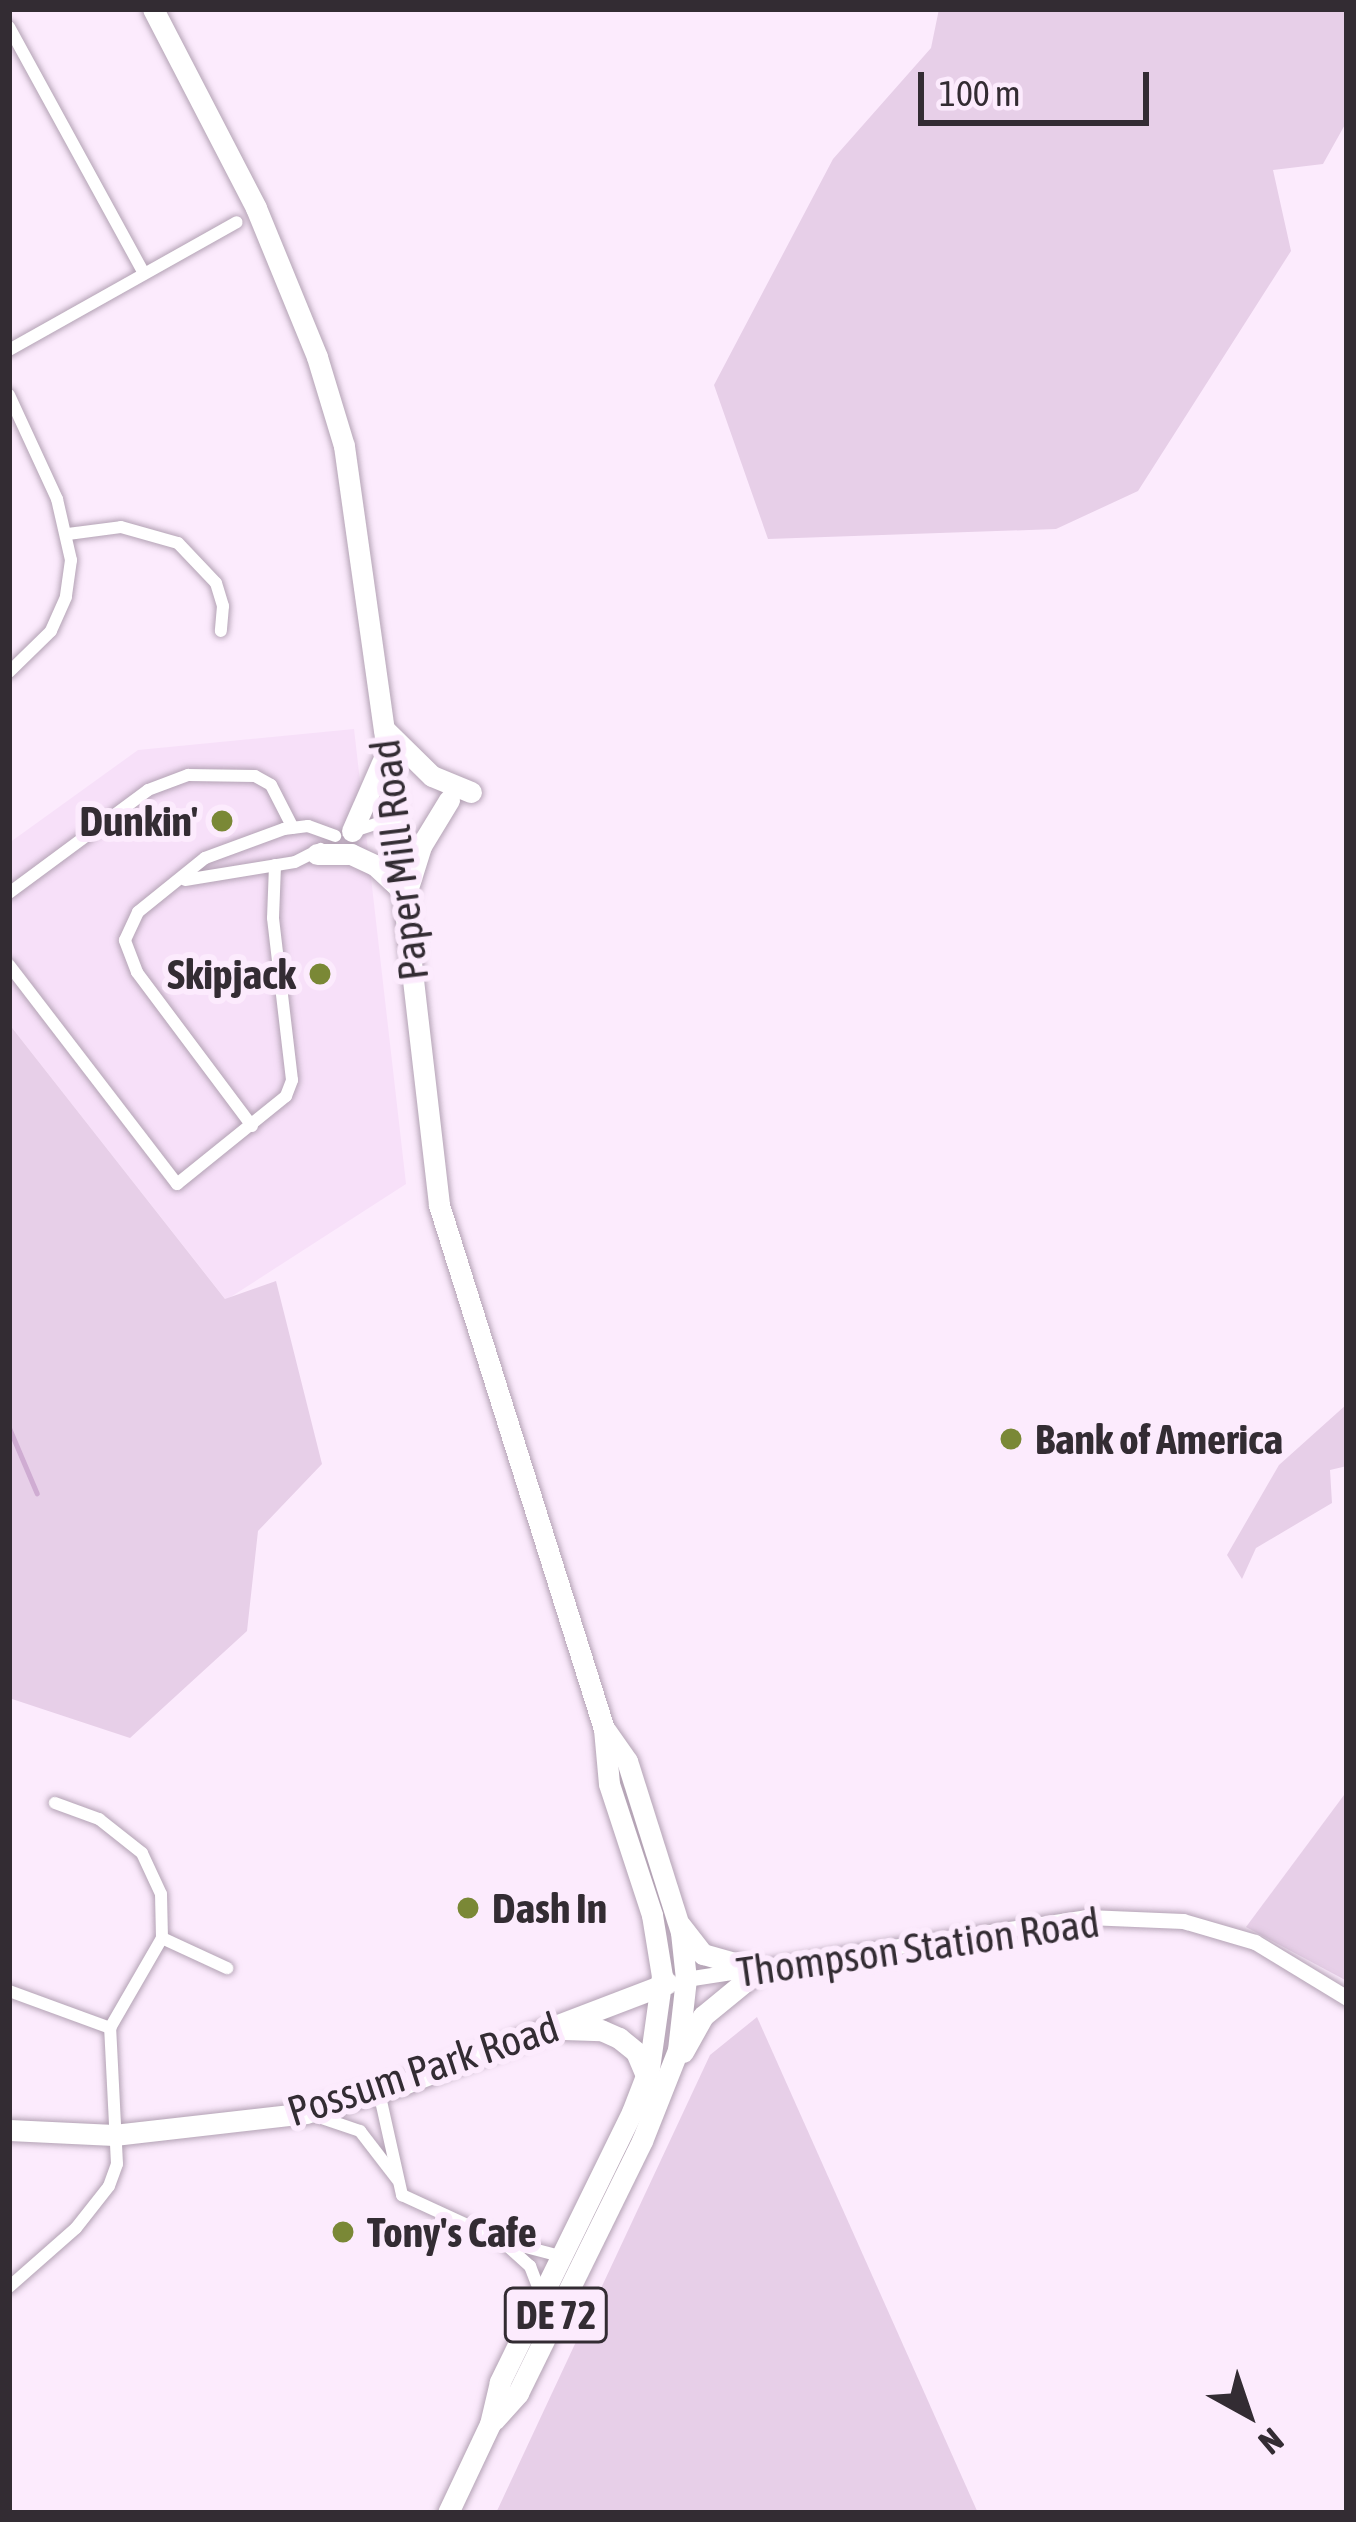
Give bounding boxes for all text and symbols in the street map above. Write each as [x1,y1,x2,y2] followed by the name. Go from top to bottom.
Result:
[924,48,1155,122] scale bar
[939,72,1021,114] text: 100 m
[359,737,439,983] street label: Paper Mill Road
[79,796,198,846] place label: Dunkin'
[209,808,235,834] marker: Dunkin'
[167,949,296,999] place label: Skipjack
[307,961,333,987] marker: Skipjack
[1035,1414,1283,1464] place label: Bank of America
[998,1426,1024,1452] marker: Bank of America
[492,1883,607,1933] place label: Dash In
[455,1895,481,1921] marker: Dash In
[733,1897,1103,1997] street label: Thompson Station Road
[281,2001,565,2137] street label: Possum Park Road
[367,2207,537,2257] place label: Tony's Cafe
[330,2219,356,2245] marker: Tony's Cafe
[502,2282,610,2348] road number: DE 72
[1188,2354,1308,2474] north arrow
[1251,2421,1291,2462] text: N

